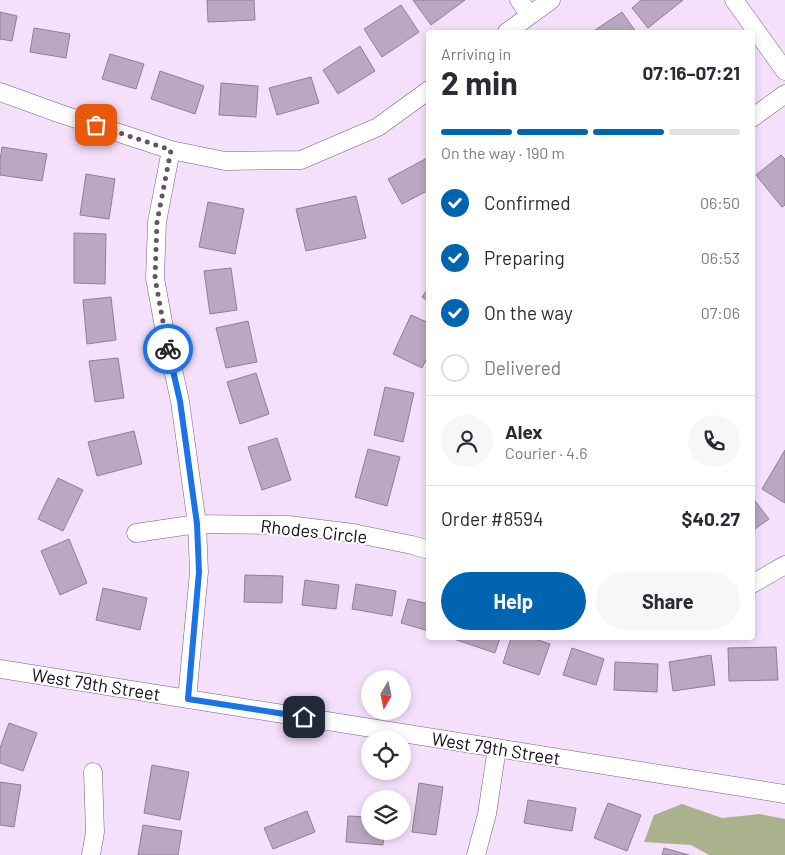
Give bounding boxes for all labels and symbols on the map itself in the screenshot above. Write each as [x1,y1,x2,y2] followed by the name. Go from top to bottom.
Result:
[75,104,117,146] pin
[143,324,193,374] courier
[260,514,368,548] street label: Rhodes Circle
[30,663,162,705] street label: West 79th Street
[361,670,411,720] north arrow
[283,696,325,738] pin
[430,727,562,769] street label: West 79th Street

